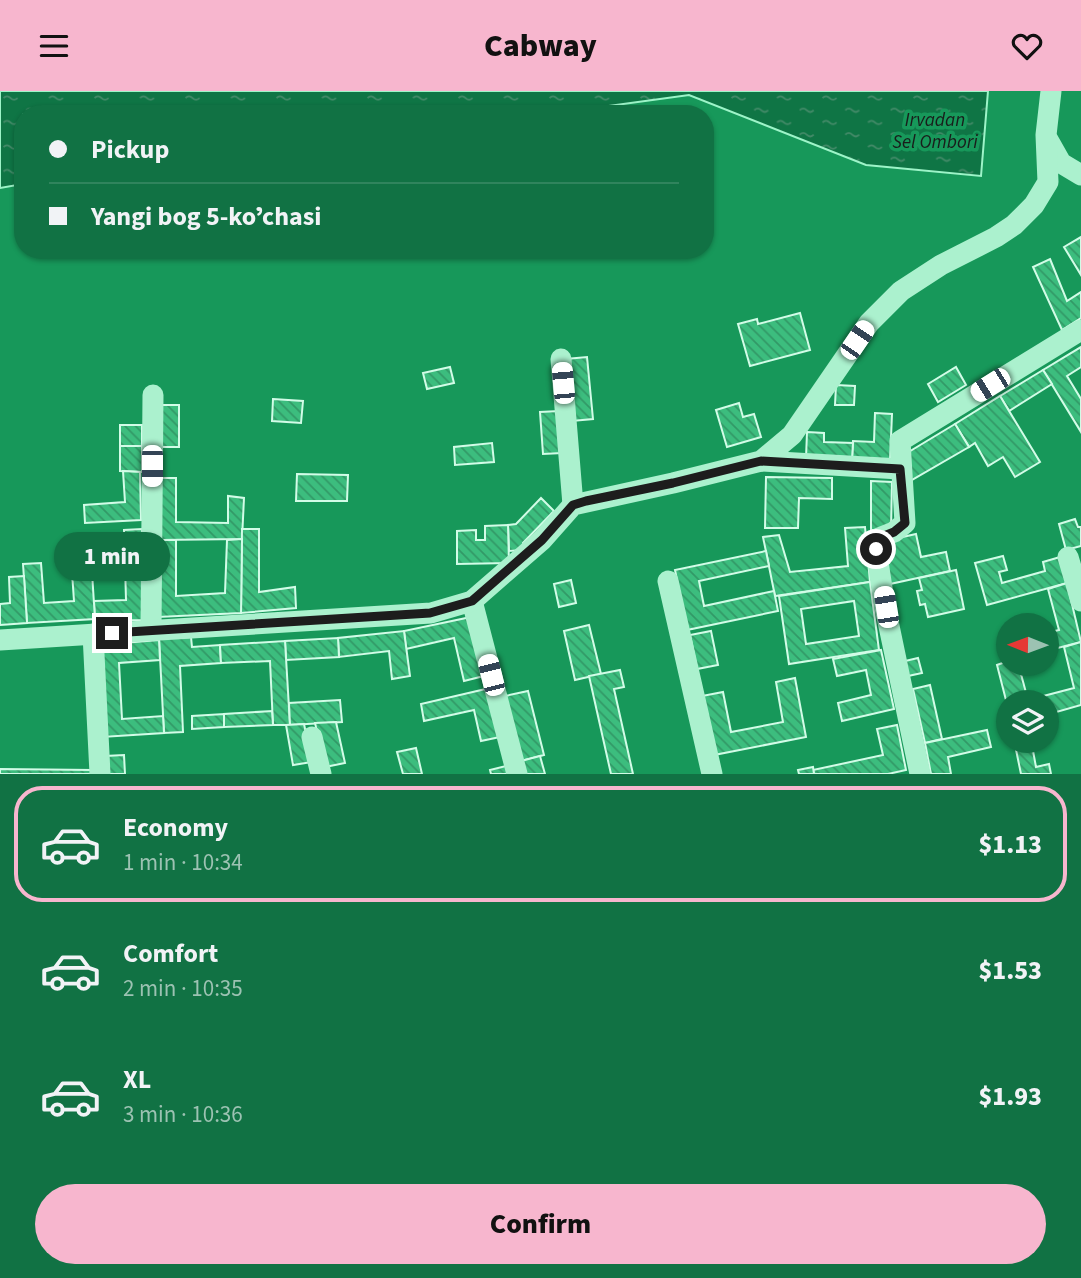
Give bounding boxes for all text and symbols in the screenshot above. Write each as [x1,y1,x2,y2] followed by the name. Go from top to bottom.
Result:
[484,23,597,69] text: Cabway
[35,27,73,65] icon: menu
[1008,27,1046,65] icon: heart
[892,107,978,156] water label: Irvadan Sel Ombori
[91,131,169,168] text: Pickup
[91,198,321,235] text: Yangi bog 5-koʼchasi
[837,317,878,363] car
[551,361,576,405] car
[967,365,1014,405] car
[142,445,163,487] car
[54,531,170,581] callout: 1 min
[860,533,892,565] route start
[84,540,140,573] text: 1 min
[873,585,900,629] car
[996,613,1059,675] north arrow
[996,613,1059,753] map controls
[96,617,128,649] route end
[476,652,507,698] car
[996,690,1059,753] button: layers
[123,809,228,846] text: Economy
[39,813,102,876] icon: car
[978,826,1042,863] text: $1.13
[123,846,243,879] text: 1 min · 10:34
[123,935,218,972] text: Comfort
[39,939,102,1002] icon: car
[978,952,1042,989] text: $1.53
[123,972,243,1005] text: 2 min · 10:35
[123,1061,151,1098] text: XL
[39,1065,102,1128] icon: car
[978,1078,1042,1115] text: $1.93
[123,1098,243,1131] text: 3 min · 10:36
[35,1184,1046,1264] button: Confirm

